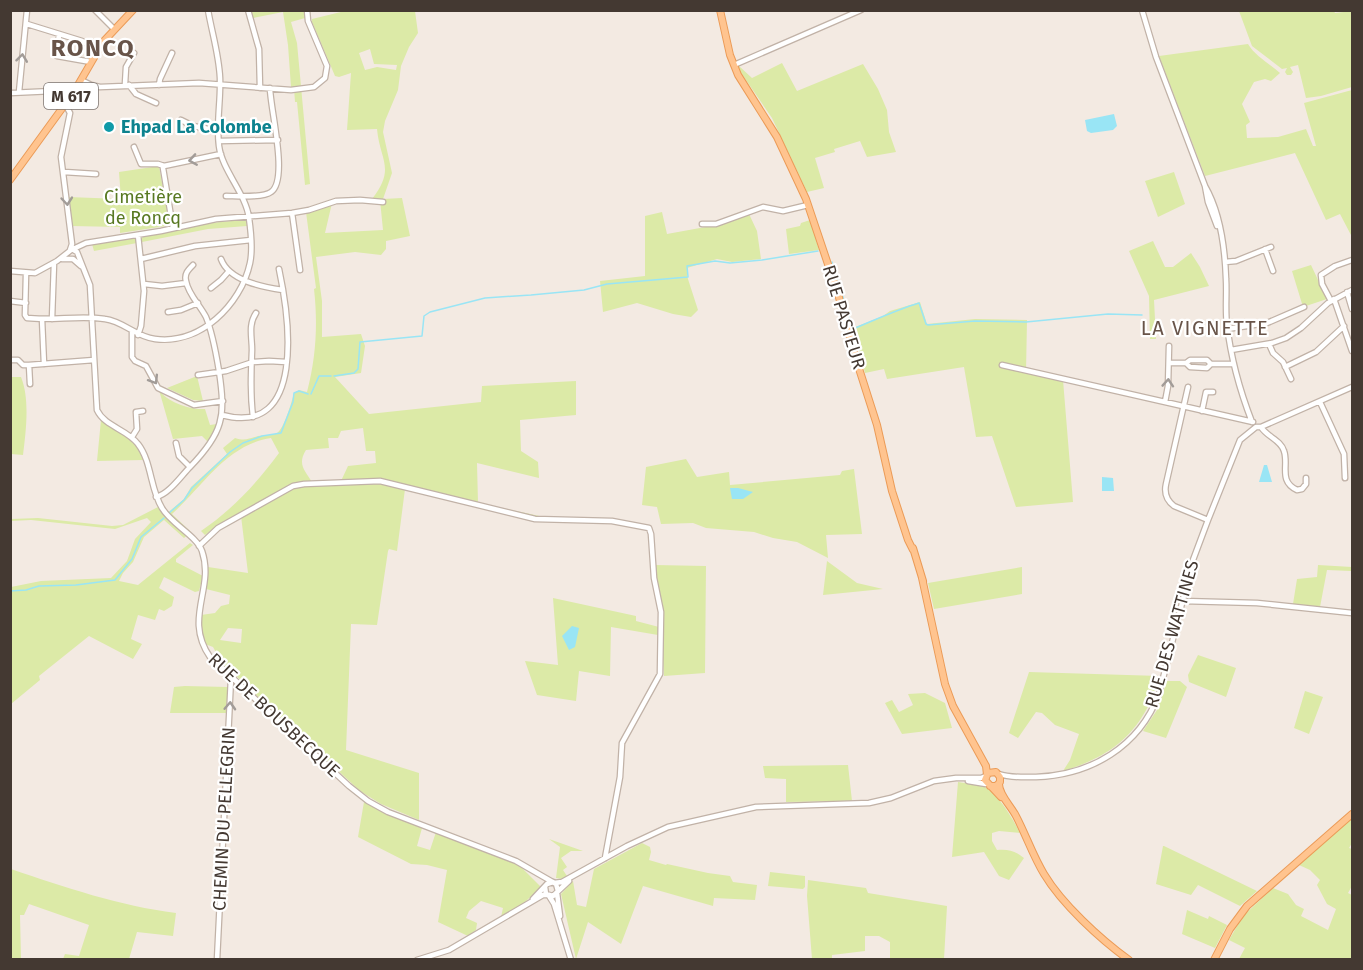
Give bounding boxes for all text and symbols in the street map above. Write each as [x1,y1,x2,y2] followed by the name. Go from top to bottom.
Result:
[51,34,135,62] district label: RONCQ
[16,53,28,62] one-way arrow
[44,83,98,109] road number: M 617
[121,116,272,138] place label: Ehpad La Colombe
[102,120,116,134] marker: Ehpad La Colombe
[188,153,197,165] one-way arrow
[104,186,182,229] park label: Cimetière de Roncq
[60,197,73,206] one-way arrow
[818,262,870,372] street label: RUE PASTEUR
[1141,316,1269,340] district label: LA VIGNETTE
[147,374,158,384] one-way arrow
[1161,378,1174,387] one-way arrow
[1140,558,1204,710] street label: RUE DES WATTINES
[204,648,344,782] street label: RUE DE BOUSBECQUE
[223,702,236,711] one-way arrow
[208,727,240,911] street label: CHEMIN DU PELLEGRIN

